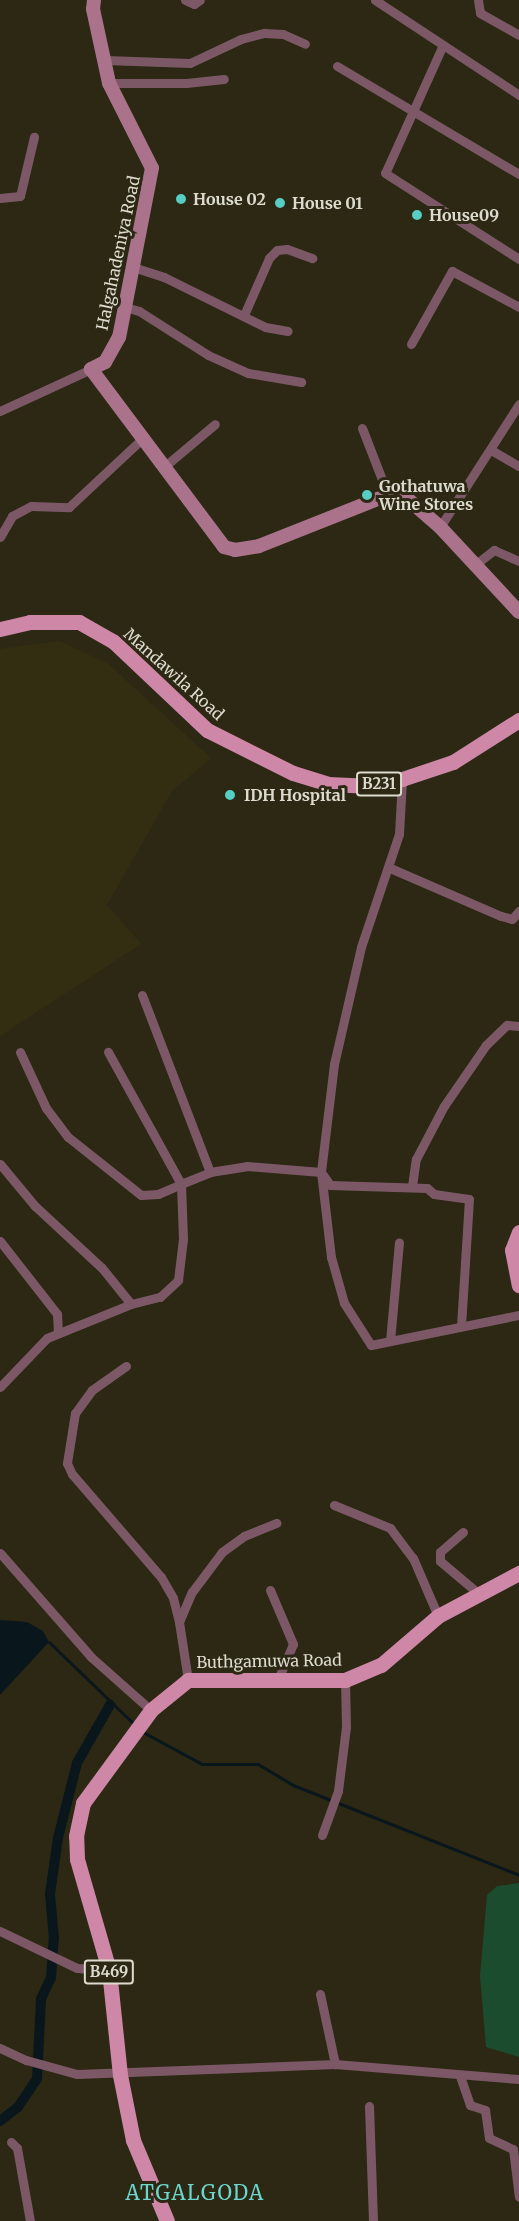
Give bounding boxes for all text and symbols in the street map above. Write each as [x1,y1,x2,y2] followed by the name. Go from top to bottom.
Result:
[92,174,144,332] street label: Halgahadeniya Road
[193,189,266,209] place label: House 02
[174,192,188,206] marker: House 02
[292,193,363,213] place label: House 01
[273,196,287,210] marker: House 01
[429,205,499,225] place label: House09
[410,208,424,222] marker: House09
[379,476,473,514] place label: Gothatuwa Wine Stores
[360,488,374,502] marker: Gothatuwa Wine Stores
[120,624,228,724] street label: Mandawila Road
[355,772,403,796] road number: B231
[244,785,346,805] place label: IDH Hospital
[221,786,239,804] marker: IDH Hospital
[196,1650,342,1672] street label: Buthgamuwa Road
[84,1960,134,1984] road number: B469
[125,2180,265,2204] district label: ATGALGODA

